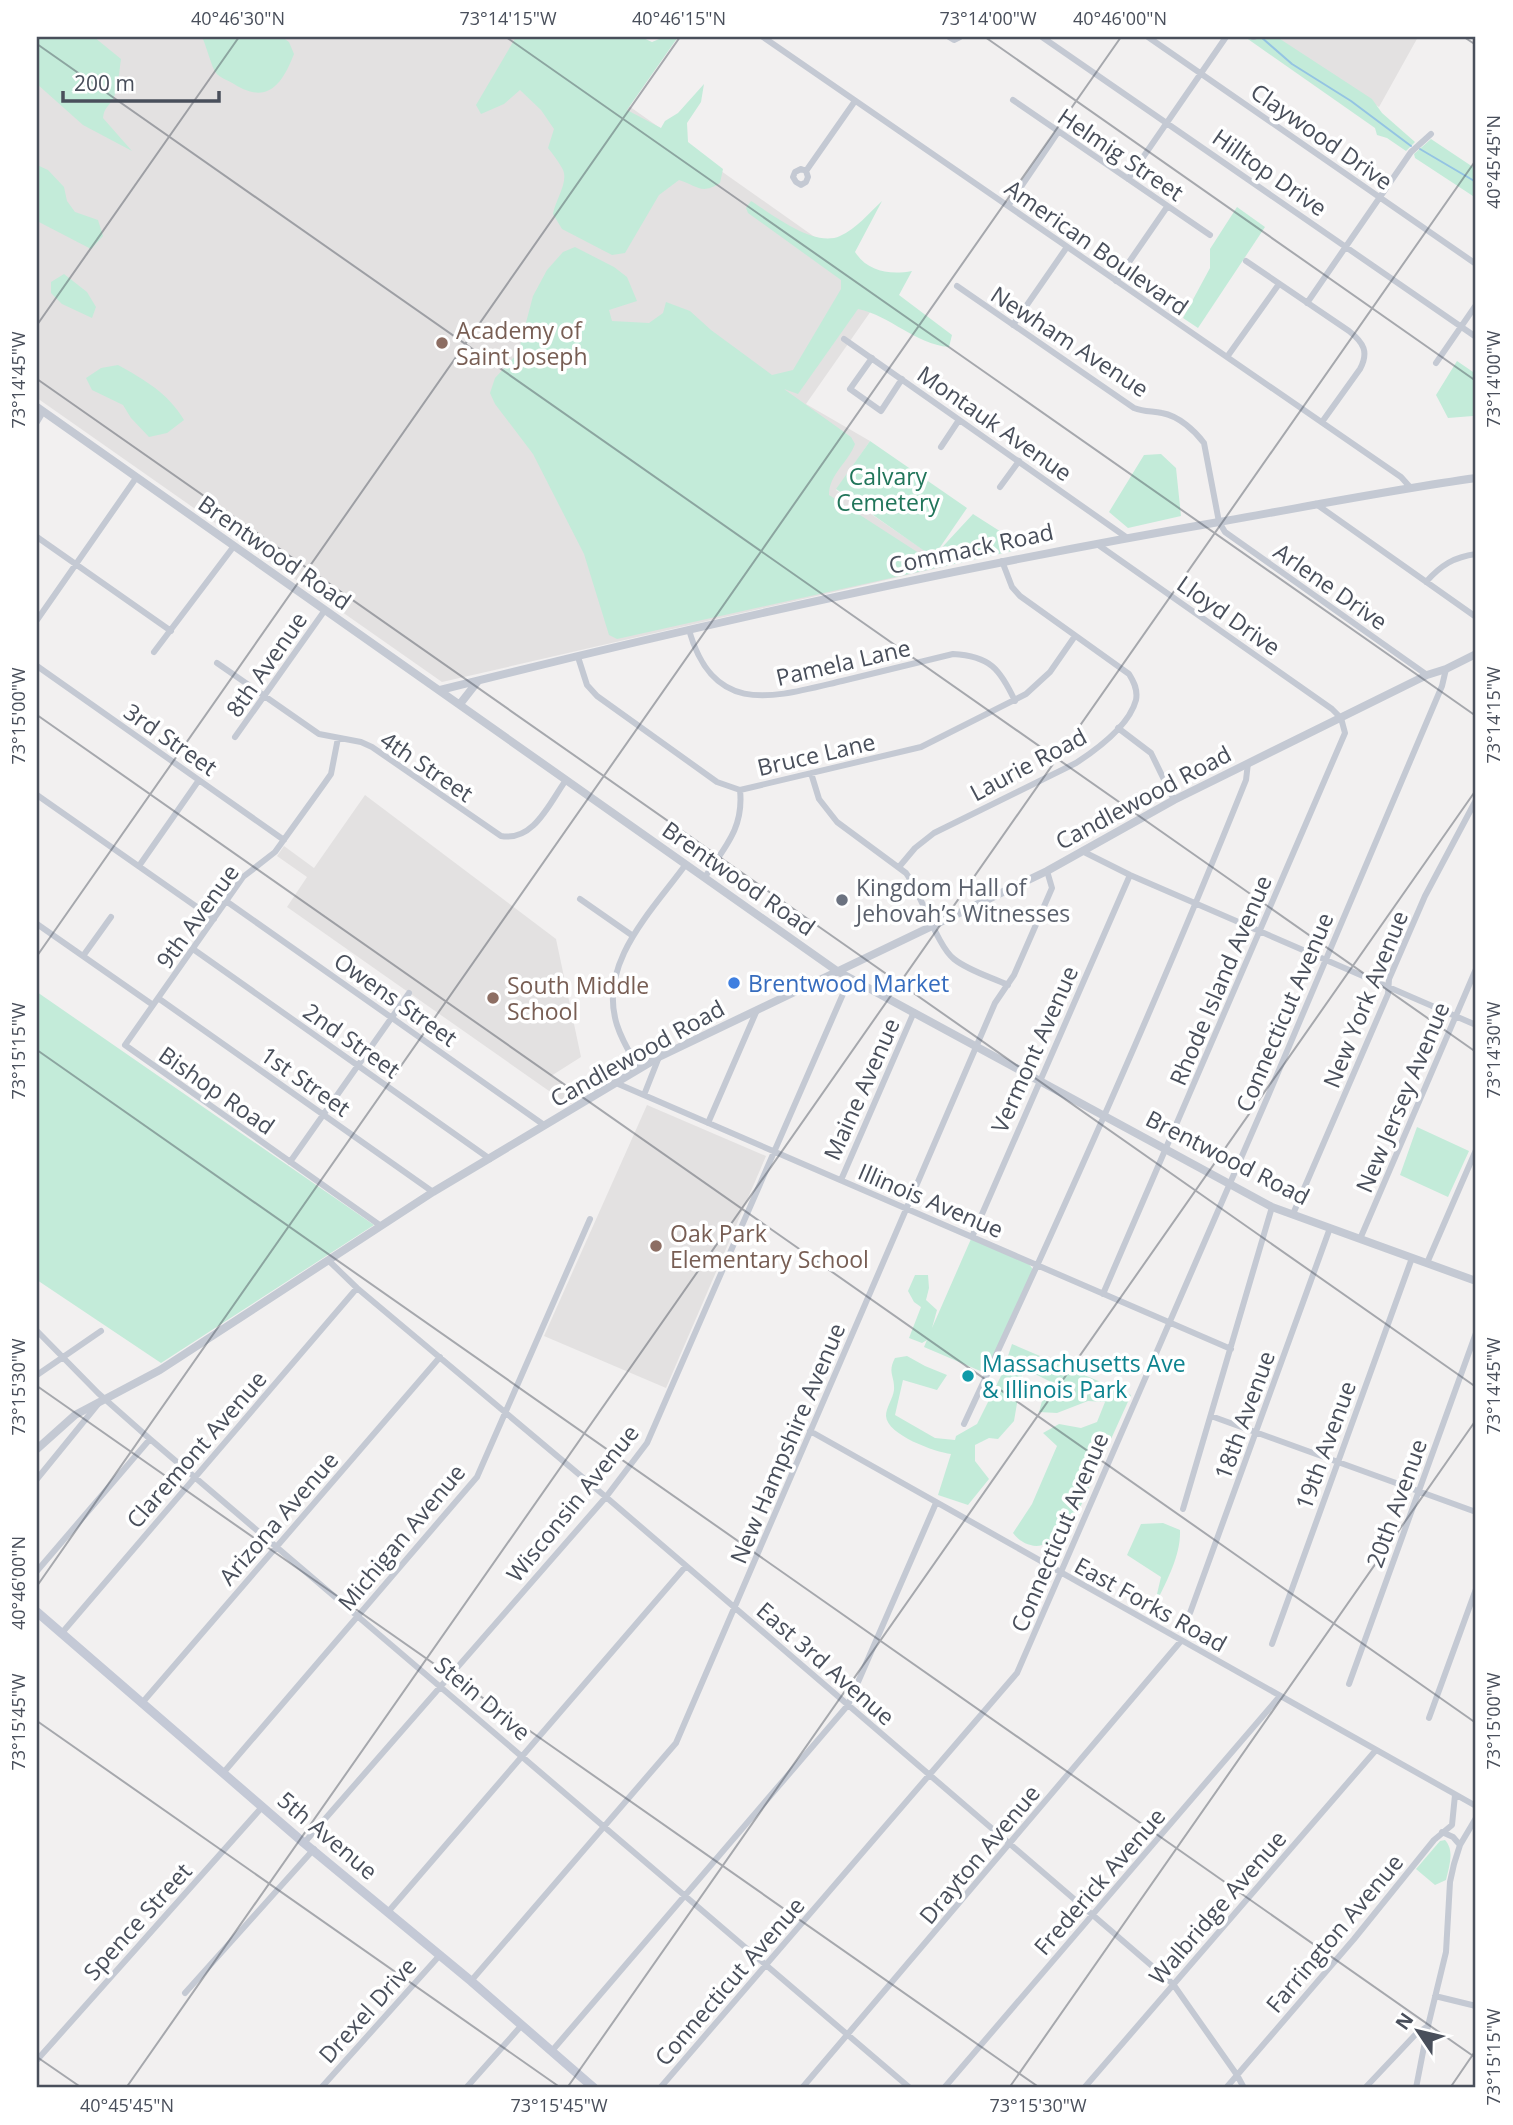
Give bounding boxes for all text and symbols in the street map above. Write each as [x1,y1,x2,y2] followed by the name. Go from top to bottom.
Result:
[191,6,285,30] text: 40°46'30"N
[459,6,557,30] text: 73°14'15"W
[632,6,726,30] text: 40°46'15"N
[939,6,1037,30] text: 73°14'00"W
[1073,6,1167,30] text: 40°46'00"N
[63,60,219,104] scale bar
[74,69,135,97] text: 200 m
[1245,75,1399,197] street label: Claywood Drive
[1052,100,1190,208] street label: Helmig Street
[1481,115,1505,209] text: 40°45'45"N
[1206,121,1334,223] street label: Hilltop Drive
[999,172,1195,322] street label: American Boulevard
[985,278,1155,404] street label: Newham Avenue
[456,314,588,372] place label: Academy of Saint Joseph
[1481,330,1505,428] text: 73°14'00"W
[6,331,30,429] text: 73°14'45"W
[434,335,450,351] marker: Academy of Saint Joseph
[911,358,1079,488] street label: Montauk Avenue
[836,460,940,518] park label: Calvary Cemetery
[192,487,358,617] street label: Brentwood Road
[886,515,1056,581] street label: Commack Road
[1268,535,1394,637] street label: Arlene Drive
[1171,568,1287,662] street label: Lloyd Drive
[218,605,314,723] street label: 8th Avenue
[773,631,913,693] street label: Pamela Lane
[1481,666,1505,764] text: 73°14'15"W
[6,667,30,765] text: 73°15'00"W
[118,695,224,783] street label: 3rd Street
[964,720,1092,808] street label: Laurie Road
[374,723,480,809] street label: 4th Street
[754,725,878,783] street label: Bruce Lane
[1050,737,1236,857] street label: Candlewood Road
[656,813,822,943] street label: Brentwood Road
[148,857,246,975] street label: 9th Avenue
[1161,870,1279,1090] street label: Rhode Island Avenue
[854,871,1070,929] place label: Kingdom Hall of Jehovah’s Witnesses
[834,892,850,908] marker: Kingdom Hall of Jehovah’s Witnesses
[1315,906,1415,1092] street label: New York Avenue
[1227,907,1341,1117] street label: Connecticut Avenue
[328,945,464,1053] street label: Owens Street
[983,960,1085,1138] street label: Vermont Avenue
[748,967,949,999] place label: Brentwood Market
[507,969,649,1027] place label: South Middle School
[726,975,742,991] marker: Brentwood Market
[485,990,501,1006] marker: South Middle School
[544,992,730,1114] street label: Candlewood Road
[297,995,407,1085] street label: 2nd Street
[1347,997,1457,1197] street label: New Jersey Avenue
[1481,1001,1505,1099] text: 73°14'30"W
[6,1002,30,1100] text: 73°15'15"W
[815,1013,907,1165] street label: Maine Avenue
[153,1038,281,1142] street label: Bishop Road
[255,1038,357,1124] street label: 1st Street
[1141,1102,1315,1212] street label: Brentwood Road
[854,1155,1008,1245] street label: Illinois Avenue
[670,1217,869,1275] place label: Oak Park Elementary School
[648,1238,664,1254] marker: Oak Park Elementary School
[722,1318,852,1568] street label: New Hampshire Avenue
[1481,1337,1505,1435] text: 73°14'45"W
[6,1338,30,1436] text: 73°15'30"W
[1206,1346,1282,1484] street label: 18th Avenue
[982,1347,1186,1405] place label: Massachusetts Ave & Illinois Park
[119,1363,273,1535] street label: Claremont Avenue
[960,1368,976,1384] marker: Massachusetts Ave & Illinois Park
[1287,1376,1363,1514] street label: 19th Avenue
[499,1418,645,1588] street label: Wisconsin Avenue
[1002,1427,1116,1637] street label: Connecticut Avenue
[1358,1434,1434,1572] street label: 20th Avenue
[211,1444,345,1592] street label: Arizona Avenue
[330,1457,472,1617] street label: Michigan Avenue
[6,1536,30,1630] text: 40°46'00"N
[1069,1549,1233,1659] street label: East Forks Road
[750,1594,902,1732] street label: East 3rd Avenue
[428,1648,538,1748] street label: Stein Drive
[1481,1672,1505,1770] text: 73°15'00"W
[6,1673,30,1771] text: 73°15'45"W
[911,1778,1047,1930] street label: Drayton Avenue
[271,1784,385,1886] street label: 5th Avenue
[1026,1800,1172,1962] street label: Frederick Avenue
[1141,1823,1293,1991] street label: Walbridge Avenue
[1258,1847,1410,2019] street label: Farrington Avenue
[76,1855,198,1987] street label: Spence Street
[647,1890,811,2072] street label: Connecticut Avenue
[311,1950,423,2070] street label: Drexel Drive
[1384,1996,1454,2066] north arrow
[1389,2007,1419,2035] text: N
[1481,2008,1505,2106] text: 73°15'15"W
[80,2093,174,2117] text: 40°45'45"N
[510,2093,608,2117] text: 73°15'45"W
[989,2093,1087,2117] text: 73°15'30"W

